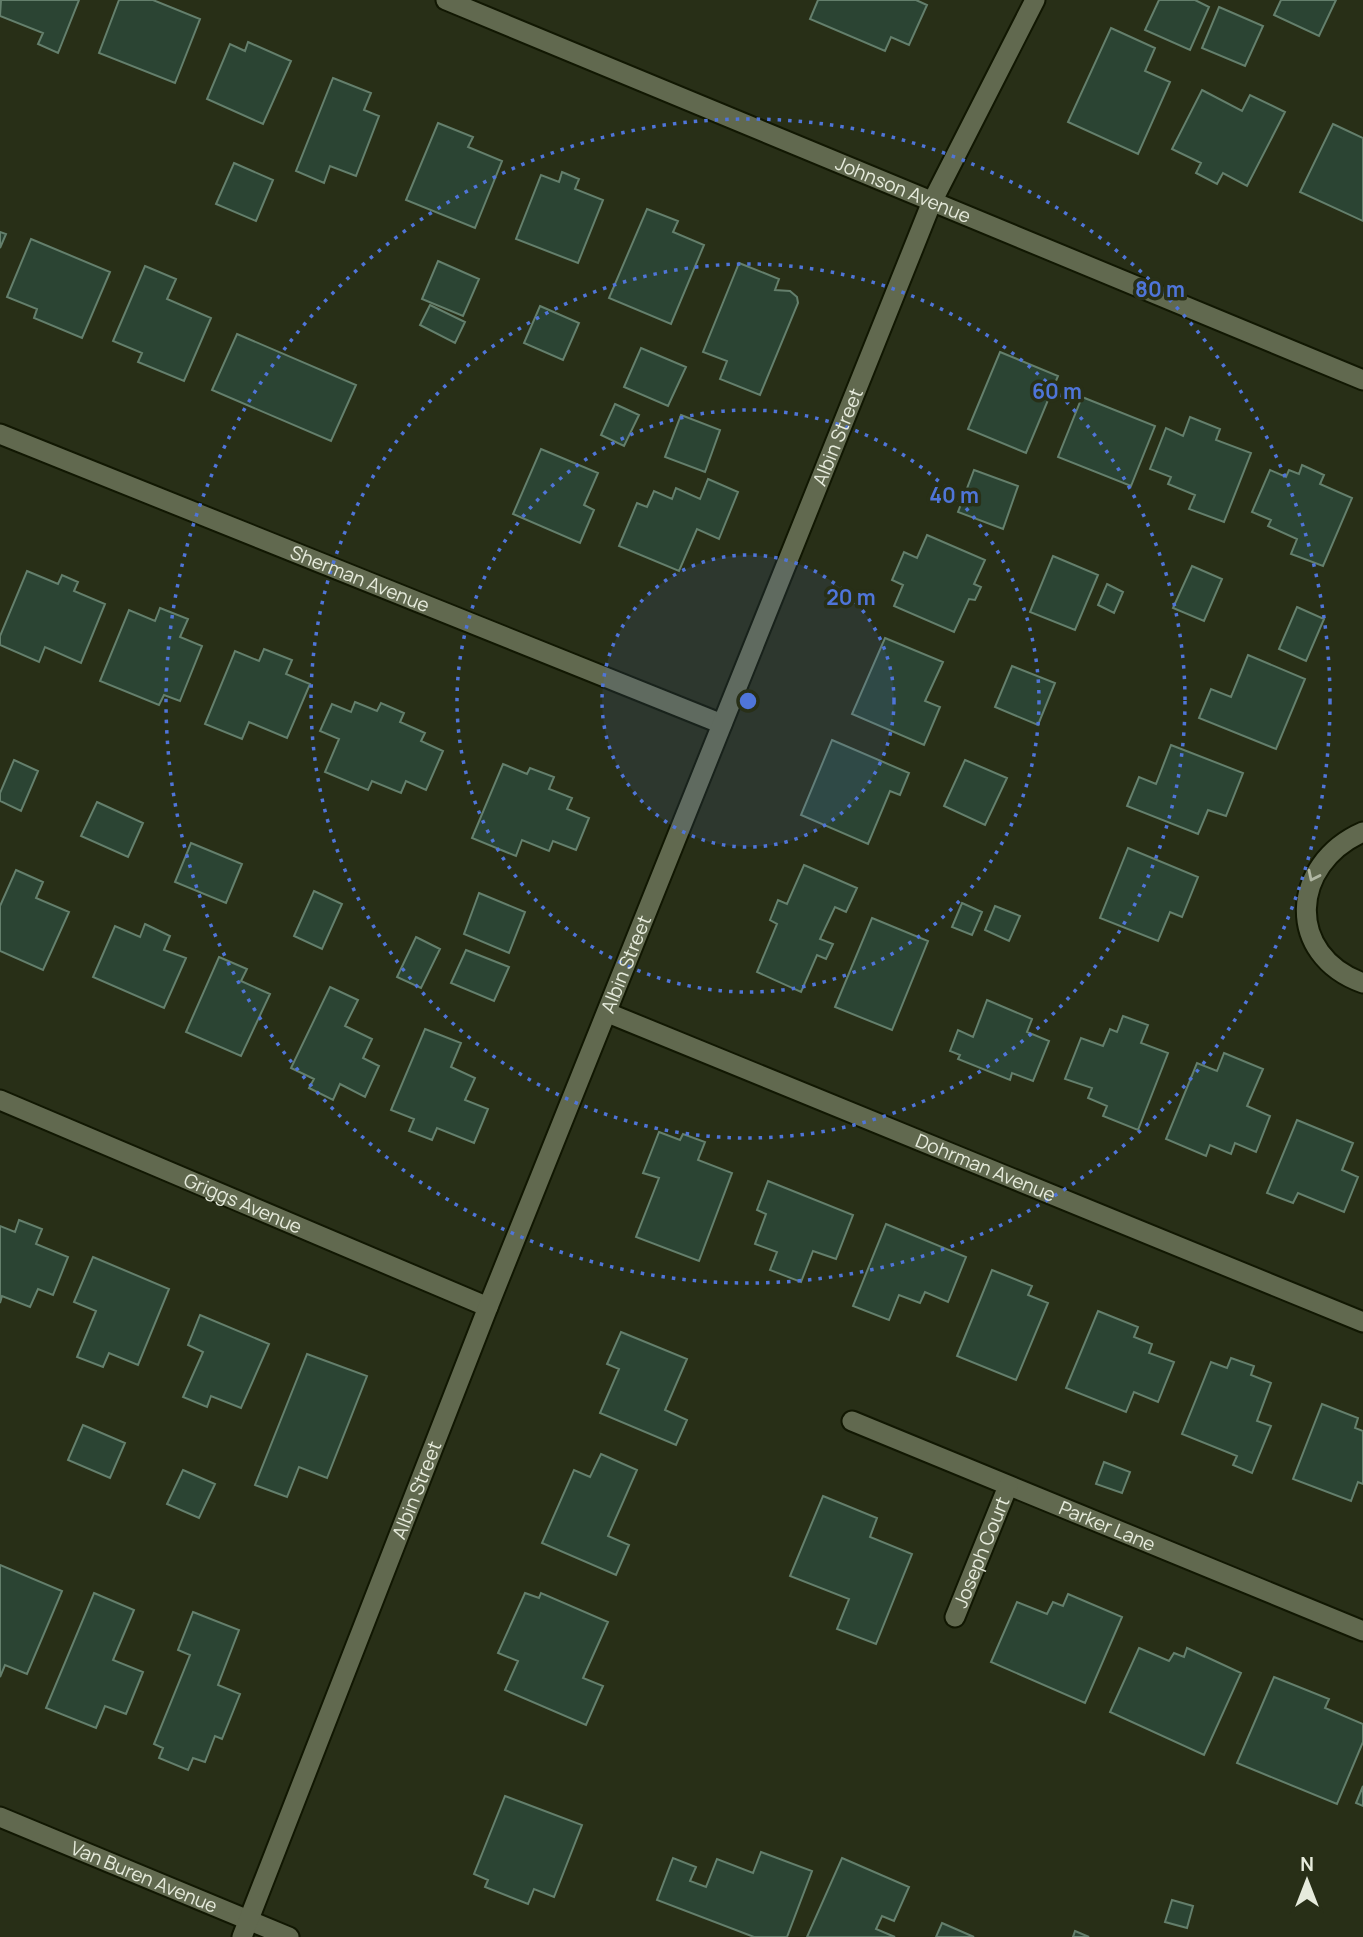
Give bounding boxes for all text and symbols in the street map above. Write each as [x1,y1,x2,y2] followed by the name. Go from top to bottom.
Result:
[832,150,975,229] street label: Johnson Avenue
[1135,275,1185,303] text: 80 m
[1032,377,1082,405] text: 60 m
[806,384,869,490] street label: Albin Street
[929,481,979,509] text: 40 m
[287,539,433,618] street label: Sherman Avenue
[826,583,876,611] text: 20 m
[736,689,760,713] centre of rings
[1308,869,1322,881] one-way arrow
[595,911,657,1017] street label: Albin Street
[912,1127,1060,1208] street label: Dohrman Avenue
[180,1167,306,1240] street label: Griggs Avenue
[386,1437,447,1543] street label: Albin Street
[947,1493,1015,1612] street label: Joseph Court
[1055,1494,1159,1557] street label: Parker Lane
[67,1835,222,1919] street label: Van Buren Avenue
[1272,1846,1342,1916] north arrow
[1300,1851,1314,1877] text: N

